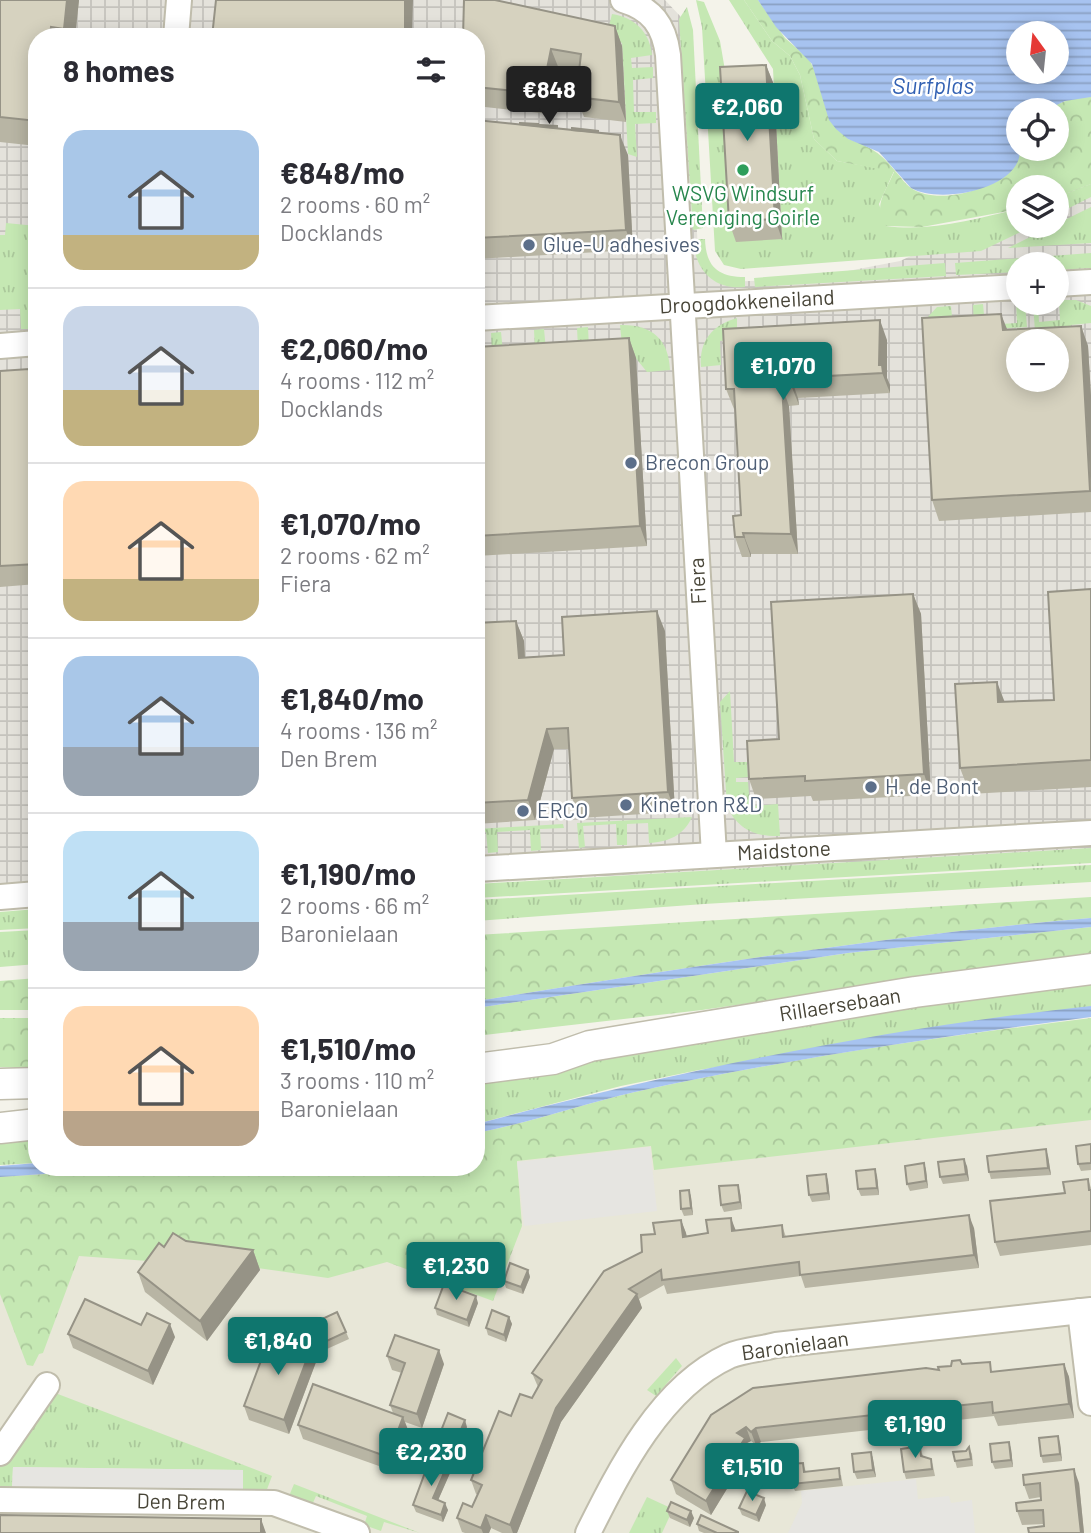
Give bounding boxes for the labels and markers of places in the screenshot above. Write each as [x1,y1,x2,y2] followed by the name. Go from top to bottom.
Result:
[508,66,590,126] pin: €848
[690,83,804,143] pin: €2,060
[735,162,751,178] marker: WSVG Windsurf Vereniging Goirle
[666,180,820,229] place label: WSVG Windsurf Vereniging Goirle
[543,231,700,256] place label: Glue-U adhesives
[521,237,537,253] marker: Glue-U adhesives
[726,342,840,402] pin: €1,070
[645,449,769,474] place label: Brecon Group
[623,455,639,471] marker: Brecon Group
[885,773,979,798] place label: H. de Bont
[863,779,879,795] marker: H. de Bont
[640,791,762,816] place label: Kinetron R&D
[537,797,588,822] place label: ERCO
[618,797,634,813] marker: Kinetron R&D
[515,803,531,819] marker: ERCO
[399,1242,513,1302] pin: €1,230
[221,1318,335,1377] pin: €1,840
[858,1400,972,1460] pin: €1,190
[374,1428,488,1488] pin: €2,230
[695,1444,809,1503] pin: €1,510

